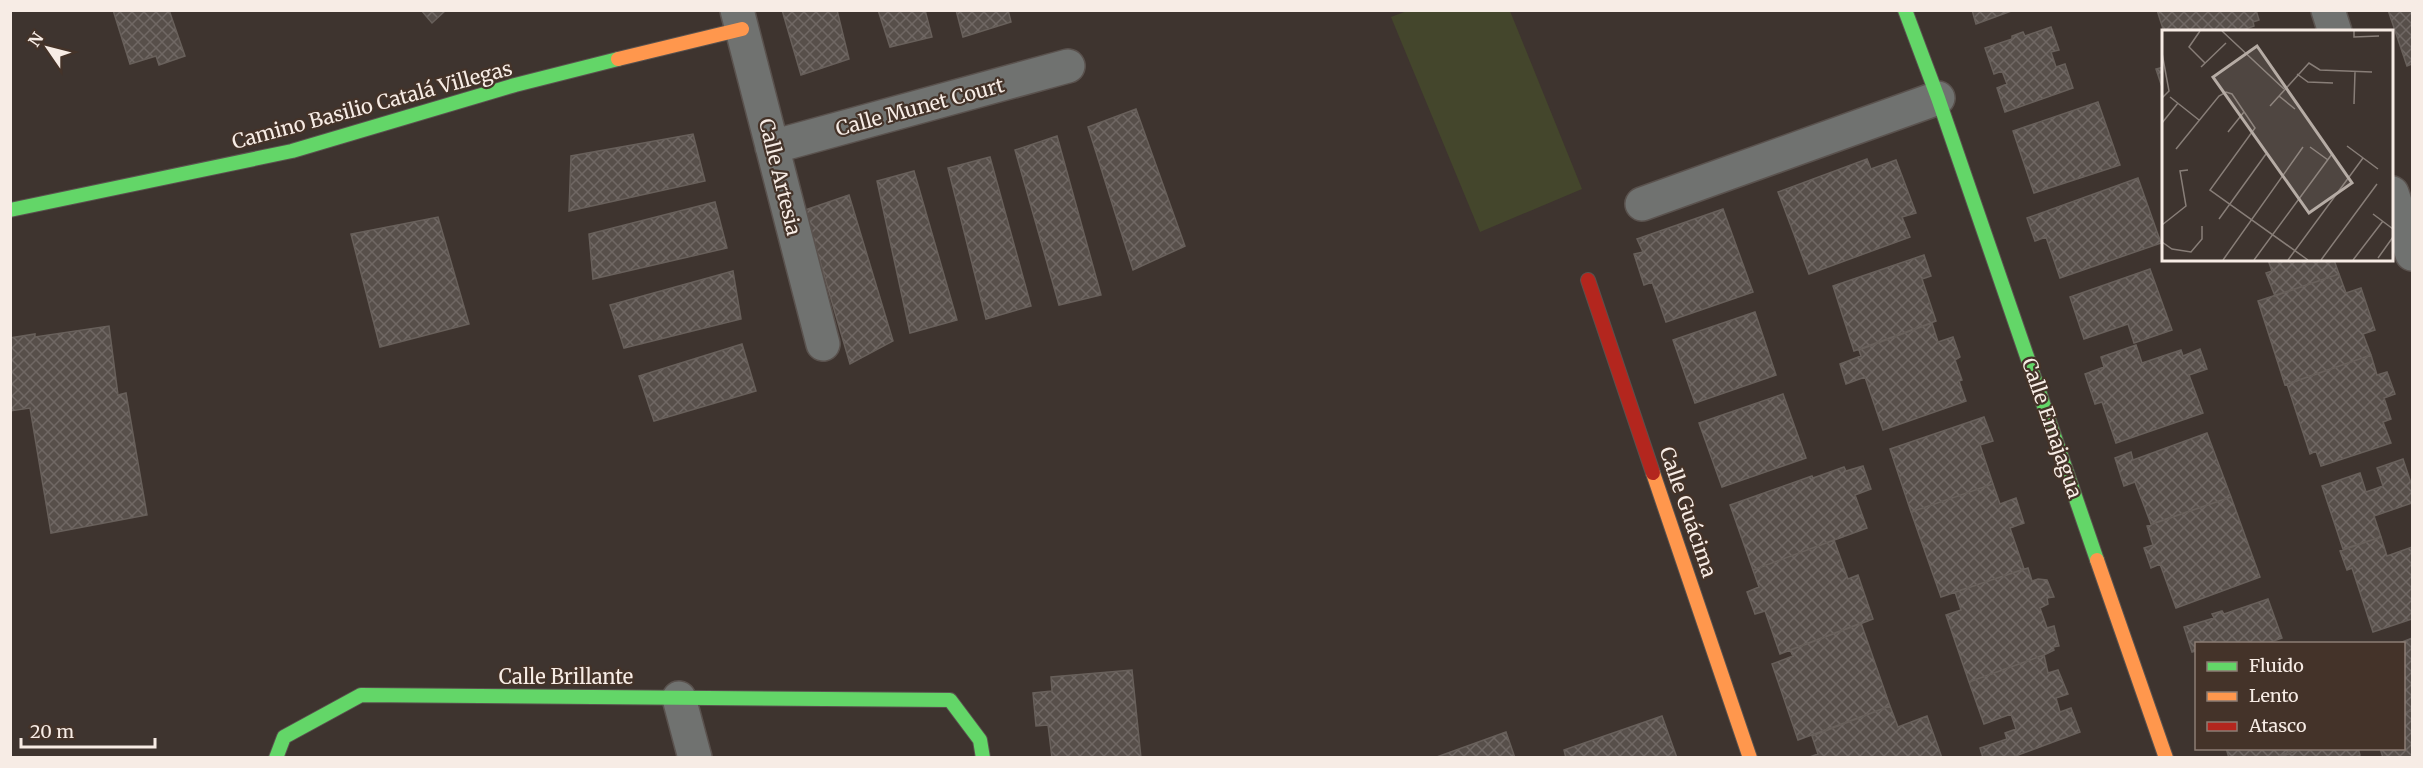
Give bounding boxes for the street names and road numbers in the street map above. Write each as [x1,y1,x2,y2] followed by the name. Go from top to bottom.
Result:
[229,55,515,154] street label: Camino Basilio Catalá Villegas
[833,72,1007,141] street label: Calle Munet Court
[754,116,807,238] street label: Calle Artesia
[2017,354,2088,502] street label: Calle Emajagua
[1654,443,1723,581] street label: Calle Guácima
[499,664,633,689] street label: Calle Brillante

